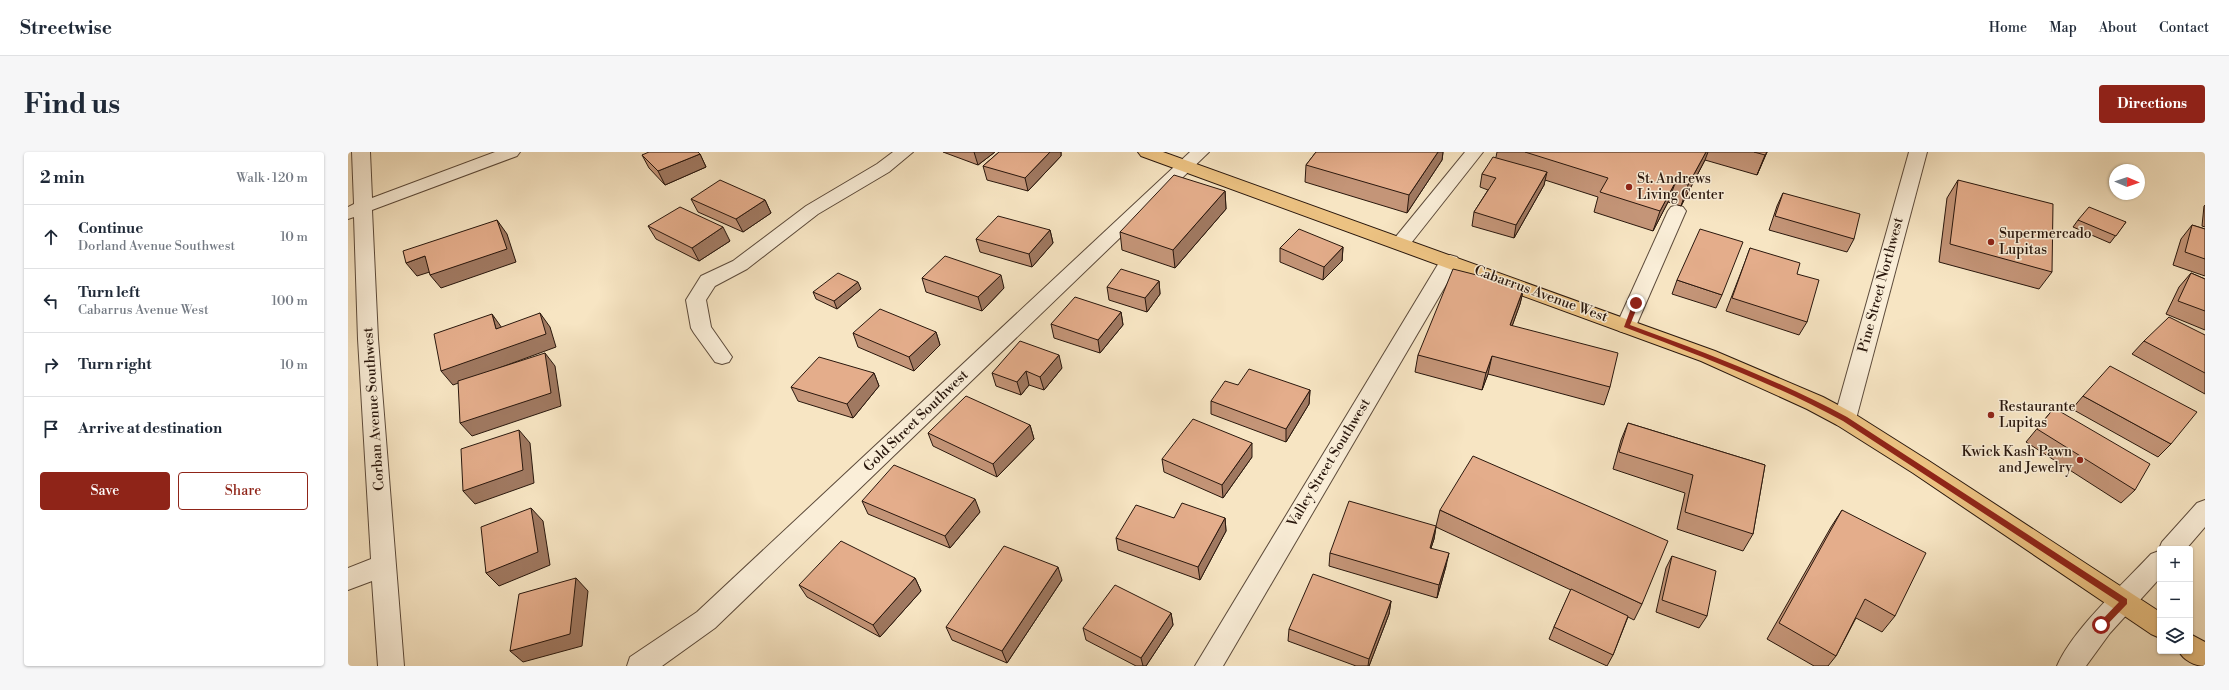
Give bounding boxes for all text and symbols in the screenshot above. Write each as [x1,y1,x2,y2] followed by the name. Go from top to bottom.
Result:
[20,16,112,40] text: Streetwise
[1989,19,2027,37] text: Home
[2049,19,2077,37] text: Map
[2099,19,2137,37] text: About
[2159,19,2209,37] text: Contact
[2099,85,2205,123] button: Directions
[24,87,120,122] text: Find us
[2109,164,2145,200] north arrow
[40,167,85,189] text: 2 min
[236,170,308,186] text: Walk · 120 m
[1637,170,1724,204] place label: St. Andrews Living Center
[1624,182,1634,192] marker: St. Andrews Living Center
[1854,215,1908,355] street label: Pine Street Northwest
[78,219,143,238] text: Continue
[1999,225,2092,259] place label: Supermercado Lupitas
[40,226,62,248] icon: ahead
[280,229,308,245] text: 10 m
[1986,237,1996,247] marker: Supermercado Lupitas
[78,238,235,254] text: Dorland Avenue Southwest
[1472,261,1610,327] street label: Cabarrus Avenue West
[78,283,140,302] text: Turn left
[40,290,62,312] icon: left
[272,293,308,309] text: 100 m
[1627,294,1645,312] route end
[78,302,209,318] text: Cabarrus Avenue West
[359,327,389,491] street label: Corban Avenue Southwest
[40,354,62,376] icon: right
[78,355,152,374] text: Turn right
[280,357,308,373] text: 10 m
[860,366,972,476] street label: Gold Street Southwest
[1283,395,1375,531] street label: Valley Street Southwest
[1999,398,2075,432] place label: Restaurante Lupitas
[1986,410,1996,420] marker: Restaurante Lupitas
[40,418,62,440] icon: arrive
[78,419,222,438] text: Arrive at destination
[1962,443,2073,477] place label: Kwick Kash Pawn and Jewelry
[2075,455,2085,465] marker: Kwick Kash Pawn and Jewelry
[40,472,170,510] button: Save
[178,472,308,510] button: Share
[2157,546,2193,654] map controls
[2157,546,2193,582] button: +
[2157,582,2193,618] button: −
[2092,616,2110,634] route start
[2157,618,2193,654] button: layers

